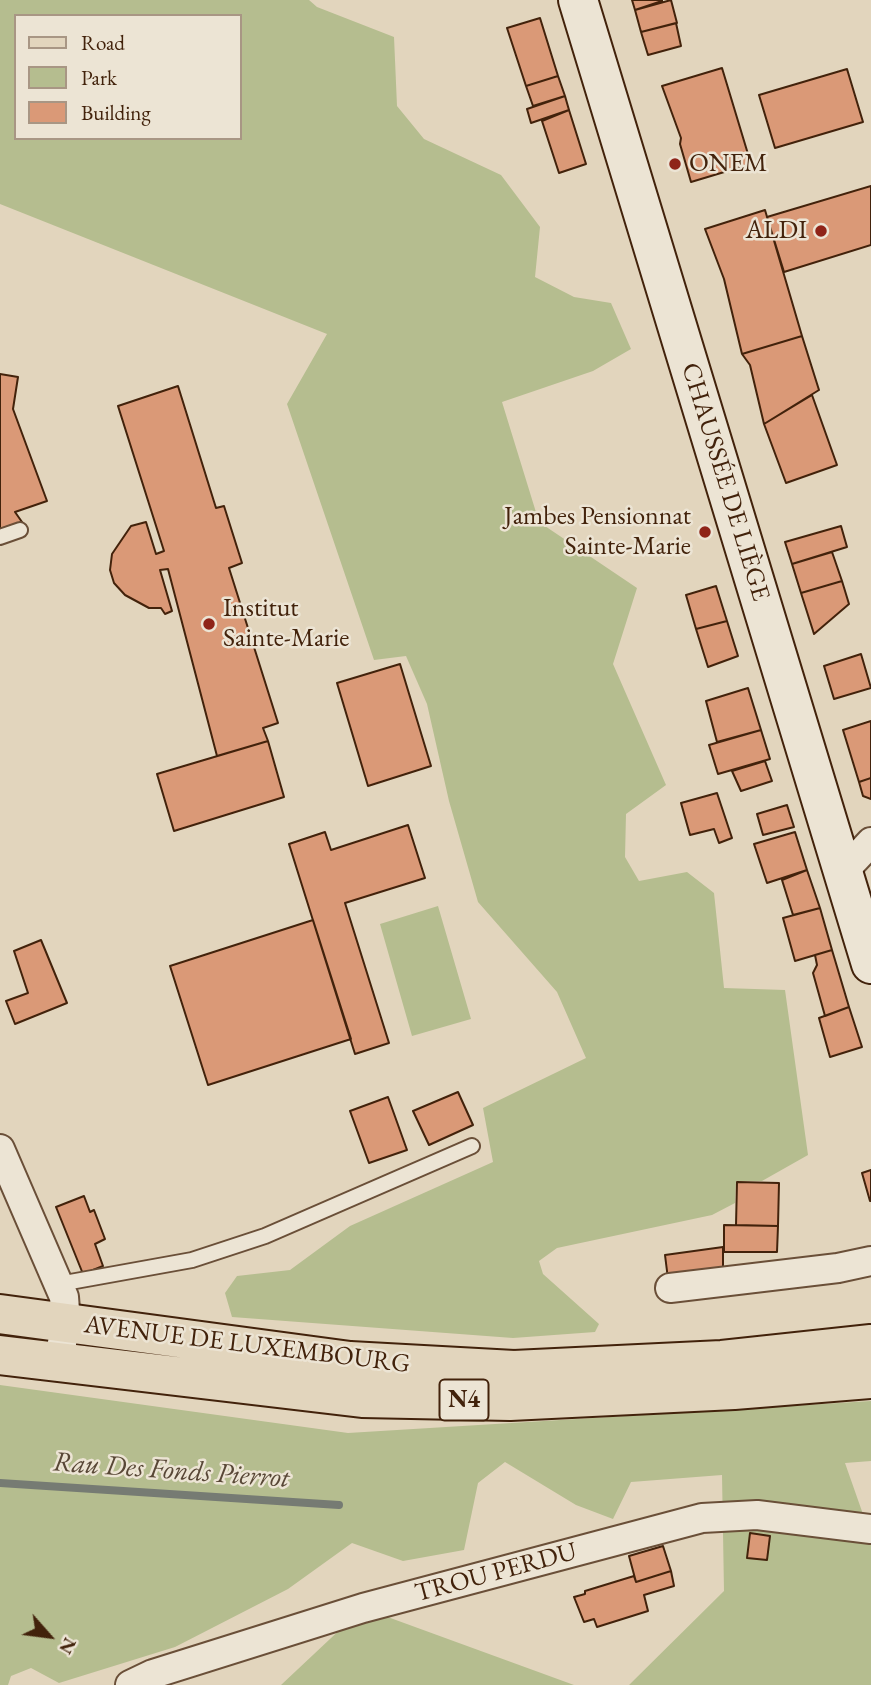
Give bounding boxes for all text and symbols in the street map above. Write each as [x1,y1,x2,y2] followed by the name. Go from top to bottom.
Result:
[14,14,242,140] legend
[81,29,125,56] text: Road
[81,64,117,91] text: Park
[81,99,151,126] text: Building
[689,148,768,180] place label: ONEM
[667,156,683,172] marker: ONEM
[745,215,807,247] place label: ALDI
[813,223,829,239] marker: ALDI
[674,359,776,605] street label: CHAUSSÉE DE LIÈGE
[504,501,691,562] place label: Jambes Pensionnat Sainte-Marie
[697,524,713,540] marker: Jambes Pensionnat Sainte-Marie
[223,593,349,654] place label: Institut Sainte-Marie
[201,616,217,632] marker: Institut Sainte-Marie
[82,1310,412,1380] street label: AVENUE DE LUXEMBOURG
[440,1380,489,1420] road number: N4
[52,1446,290,1496] water label: Rau Des Fonds Pierrot
[412,1536,580,1610] street label: TROU PERDU
[14,1601,84,1671] north arrow
[53,1633,83,1659] text: N

